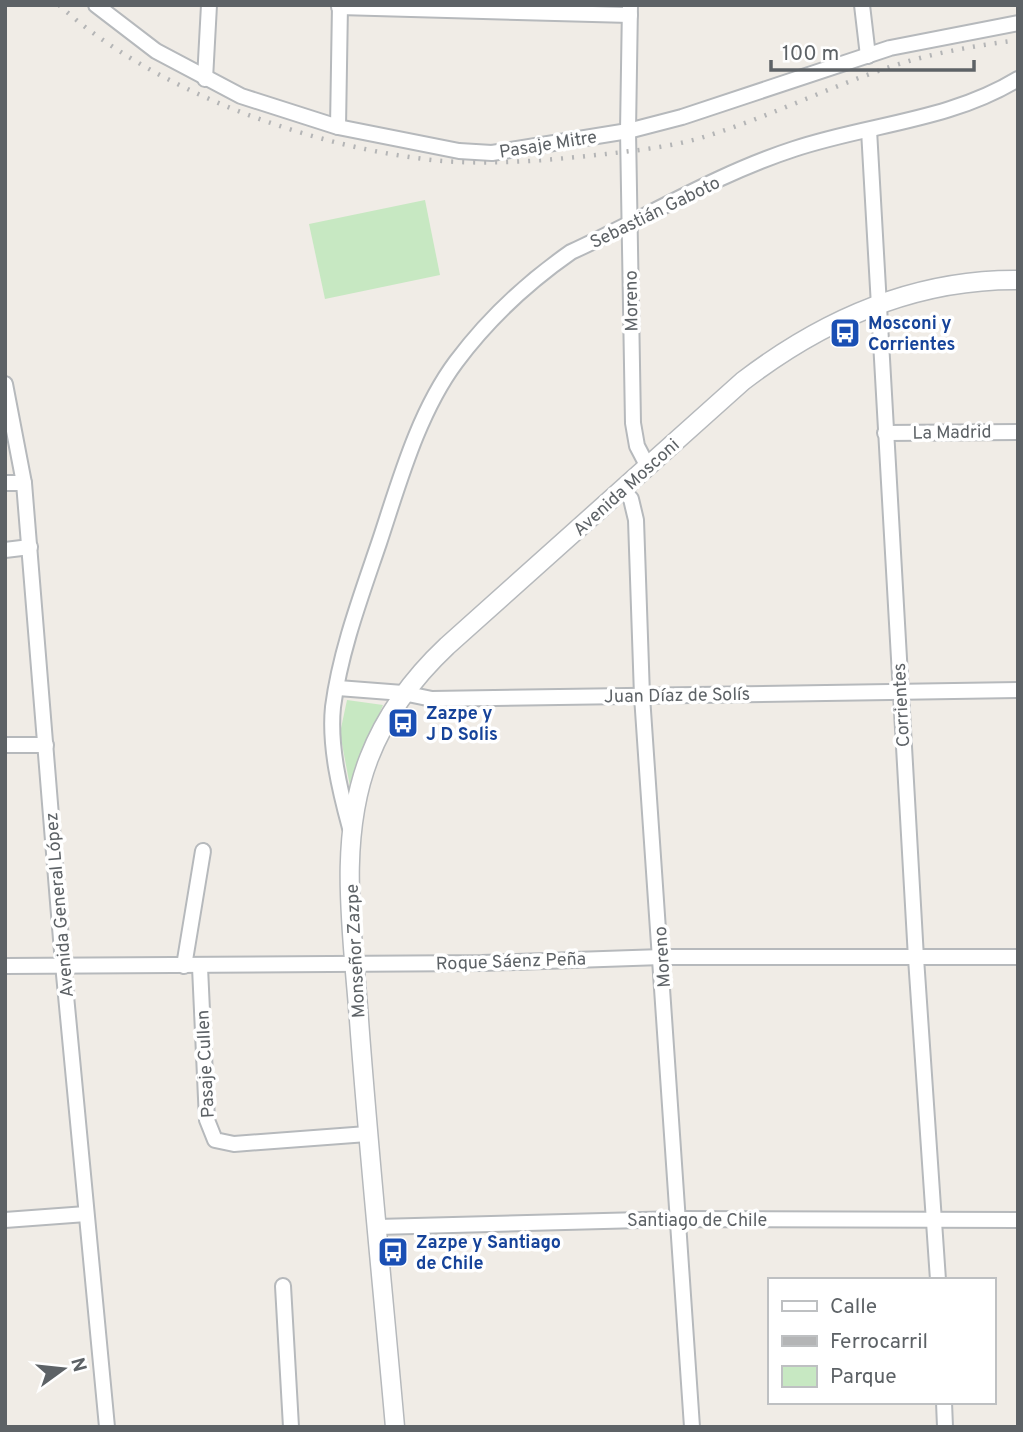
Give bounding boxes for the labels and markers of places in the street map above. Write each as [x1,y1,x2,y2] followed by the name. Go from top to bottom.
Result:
[868,313,955,357] place label: Mosconi y Corrientes
[828,316,862,350] bus stop icon: Mosconi y Corrientes
[426,703,498,747] place label: Zazpe y J D Solis
[386,706,420,740] bus stop icon: Zazpe y J D Solis
[416,1232,561,1276] place label: Zazpe y Santiago de Chile
[376,1235,410,1269] bus stop icon: Zazpe y Santiago de Chile

